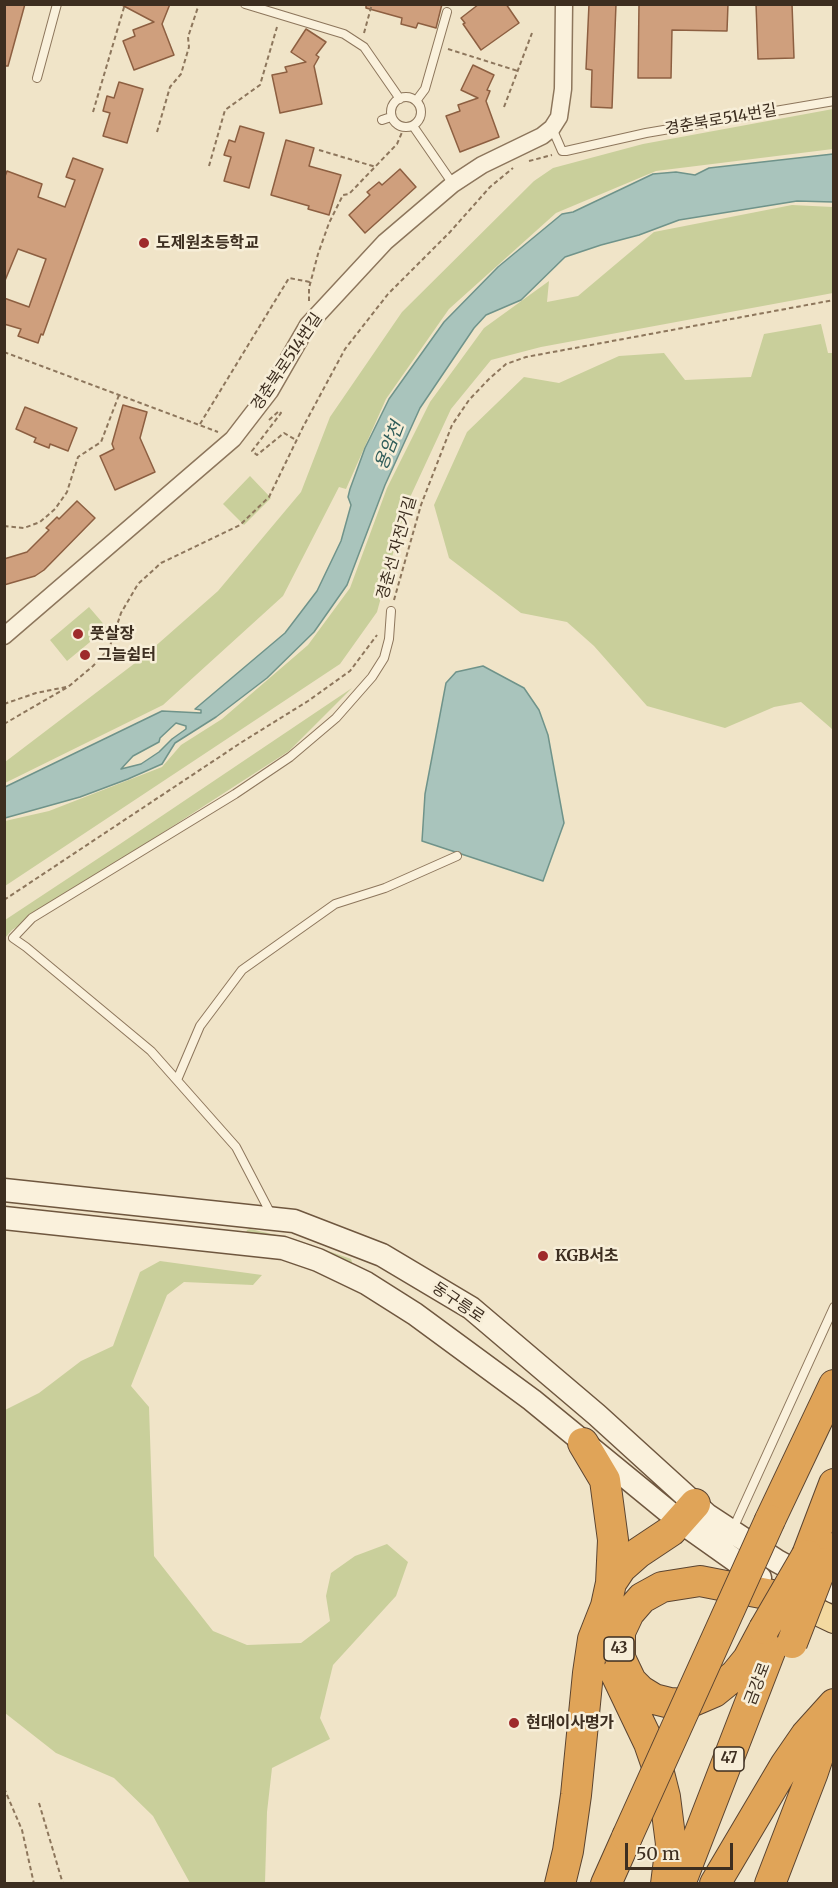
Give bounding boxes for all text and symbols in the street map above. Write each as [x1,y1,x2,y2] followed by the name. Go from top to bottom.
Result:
[664,101,778,139] street label: 경춘북로514번길
[156,233,259,253] place label: 도제원초등학교
[137,236,151,250] marker: 도제원초등학교
[247,310,327,414] street label: 경춘북로514번길
[371,419,409,473] water label: 용암천
[373,494,421,602] street label: 경춘선 자전거길
[90,624,134,644] place label: 풋살장
[71,627,85,641] marker: 풋살장
[97,645,156,665] place label: 그늘쉼터
[78,648,92,662] marker: 그늘쉼터
[555,1246,619,1266] place label: KGB서초
[536,1249,550,1263] marker: KGB서초
[428,1279,488,1327] street label: 동구릉로
[604,1637,634,1661] road number: 43
[741,1660,775,1708] street label: 금강로
[526,1713,614,1733] place label: 현대이사명가
[507,1716,521,1730] marker: 현대이사명가
[714,1747,744,1771] road number: 47
[628,1831,736,1869] scale bar
[636,1842,680,1865] text: 50 m

